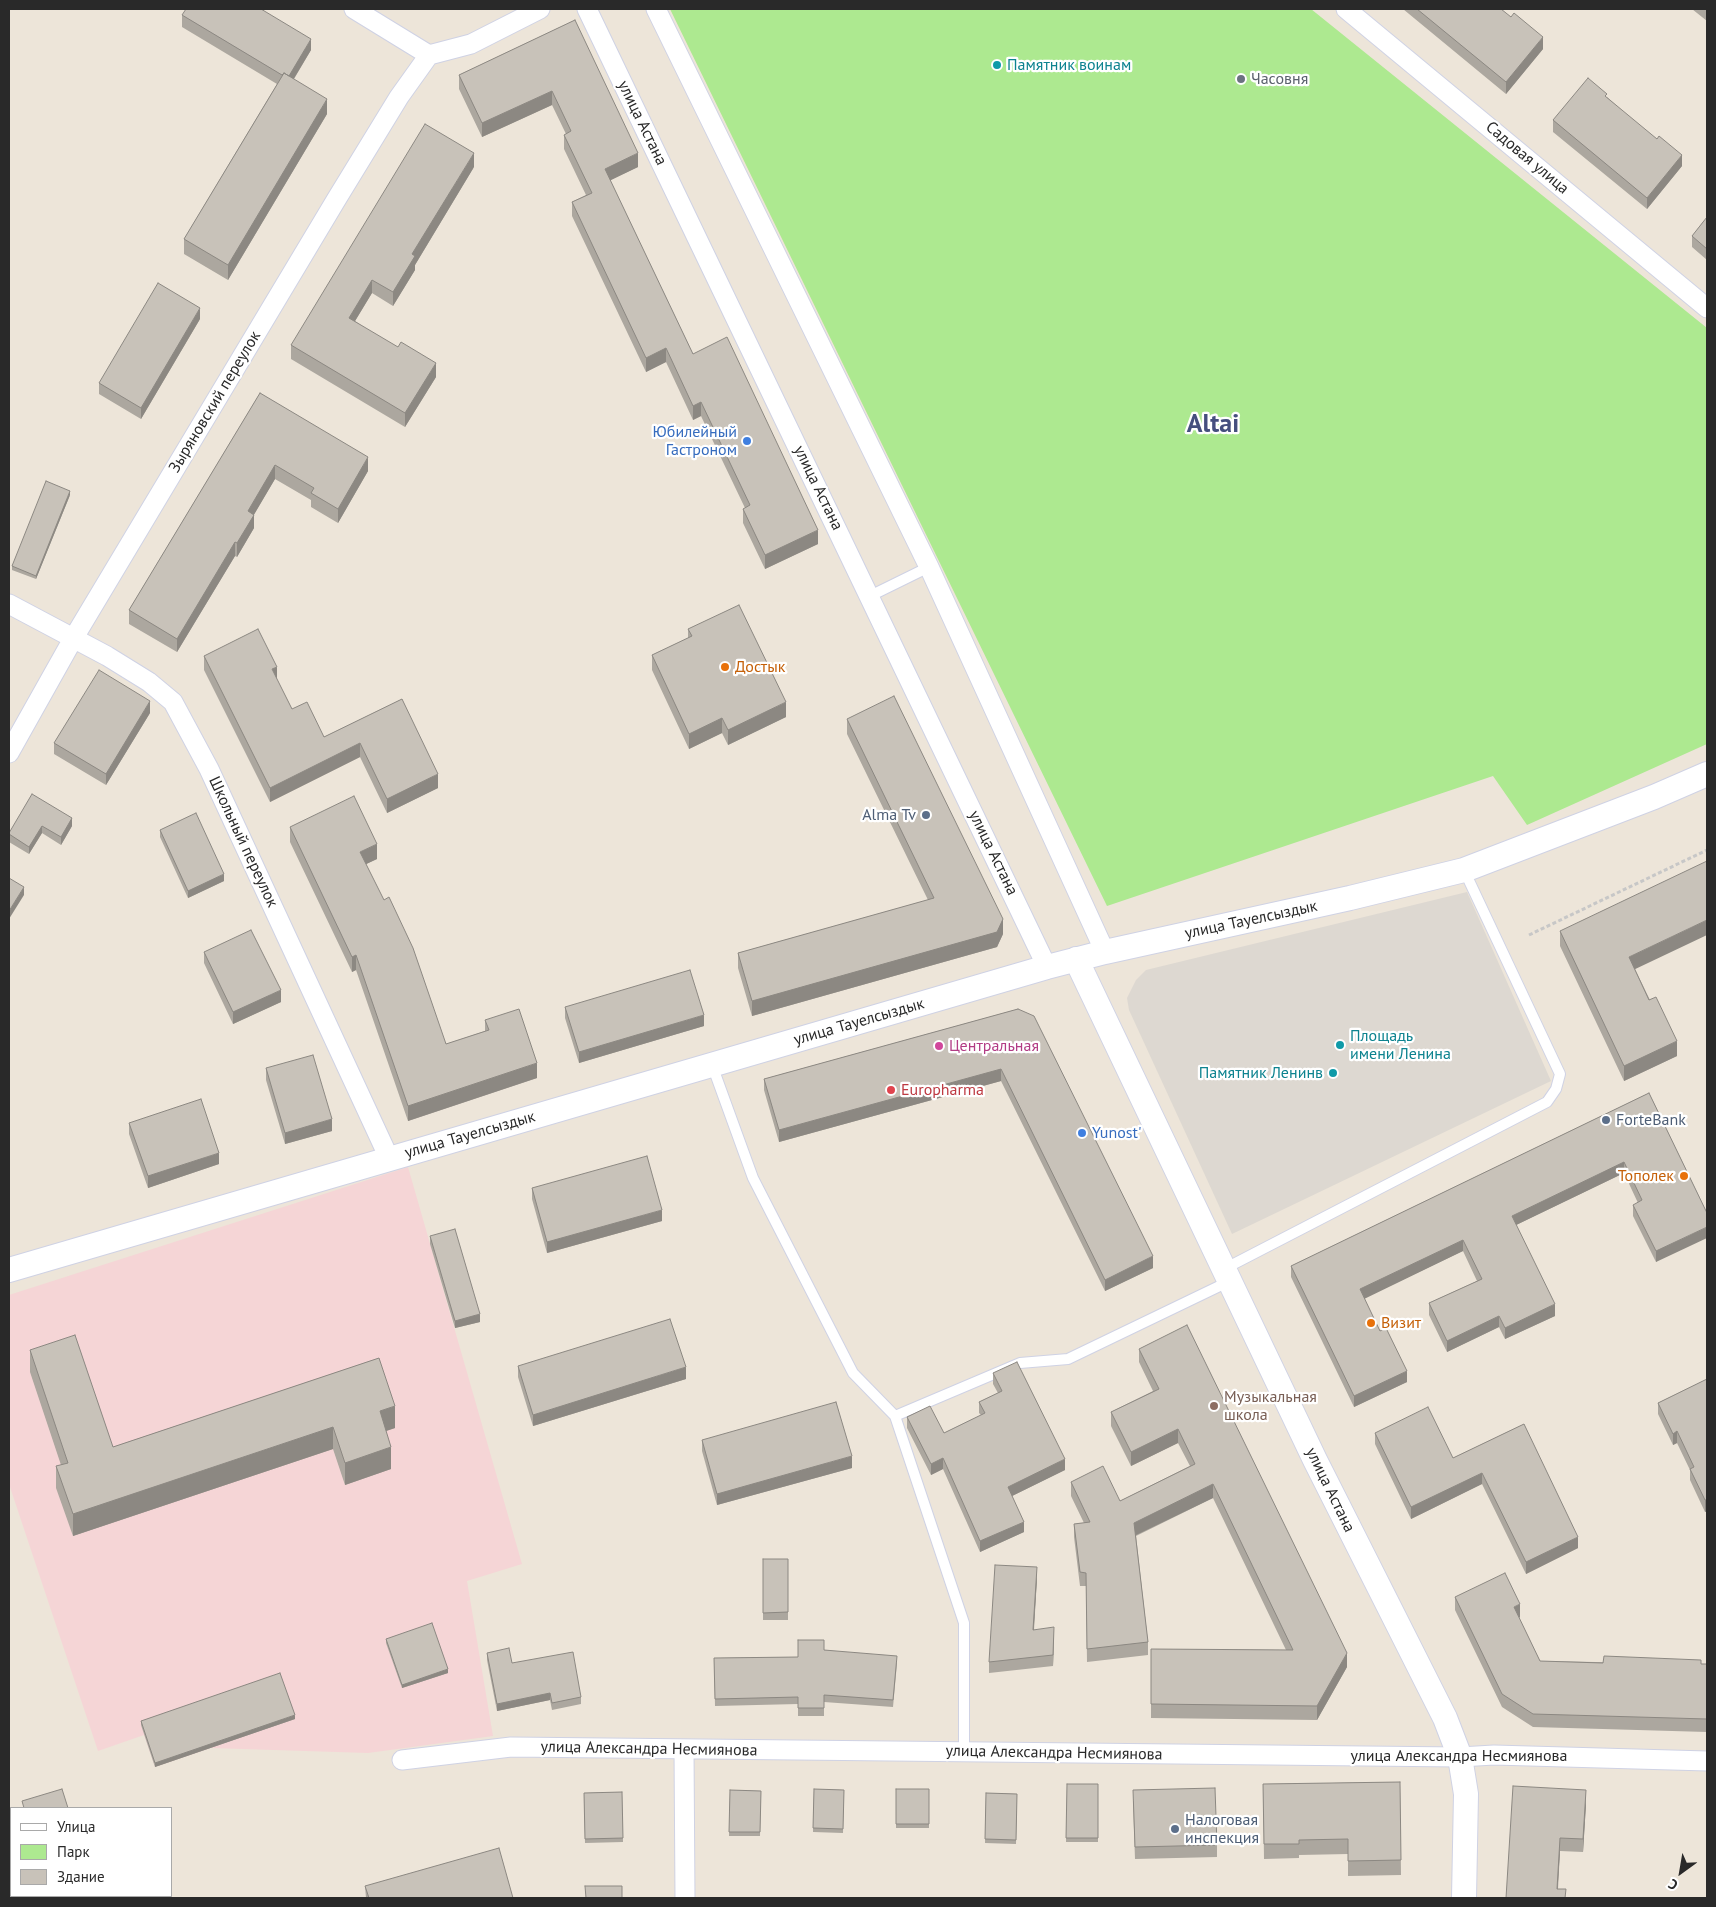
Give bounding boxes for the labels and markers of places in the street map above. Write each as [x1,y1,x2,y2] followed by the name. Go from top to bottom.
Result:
[1007,55,1131,75] place label: Памятник воинам
[991,59,1003,71] marker: Памятник воинам
[1251,69,1308,89] place label: Часовня
[1235,73,1247,85] marker: Часовня
[653,422,737,460] place label: Юбилейный Гастроном
[741,435,753,447] marker: Юбилейный Гастроном
[735,657,785,677] place label: Достык
[719,661,731,673] marker: Достык
[862,805,916,825] place label: Alma Tv
[920,809,932,821] marker: Alma Tv
[1350,1026,1451,1064] place label: Площадь имени Ленина
[949,1036,1039,1056] place label: Центральная
[1334,1039,1346,1051] marker: Площадь имени Ленина
[933,1040,945,1052] marker: Центральная
[1199,1063,1323,1083] place label: Памятник Ленинв
[1327,1067,1339,1079] marker: Памятник Ленинв
[901,1080,984,1100] place label: Europharma
[885,1084,897,1096] marker: Europharma
[1616,1110,1686,1130] place label: ForteBank
[1600,1114,1612,1126] marker: ForteBank
[1092,1123,1141,1143] place label: Yunost'
[1076,1127,1088,1139] marker: Yunost'
[1618,1166,1674,1186] place label: Тополек
[1678,1170,1690,1182] marker: Тополек
[1381,1313,1421,1333] place label: Визит
[1365,1317,1377,1329] marker: Визит
[1224,1387,1317,1425] place label: Музыкальная школа
[1208,1400,1220,1412] marker: Музыкальная школа
[1185,1810,1259,1848] place label: Налоговая инспекция
[1169,1823,1181,1835] marker: Налоговая инспекция

